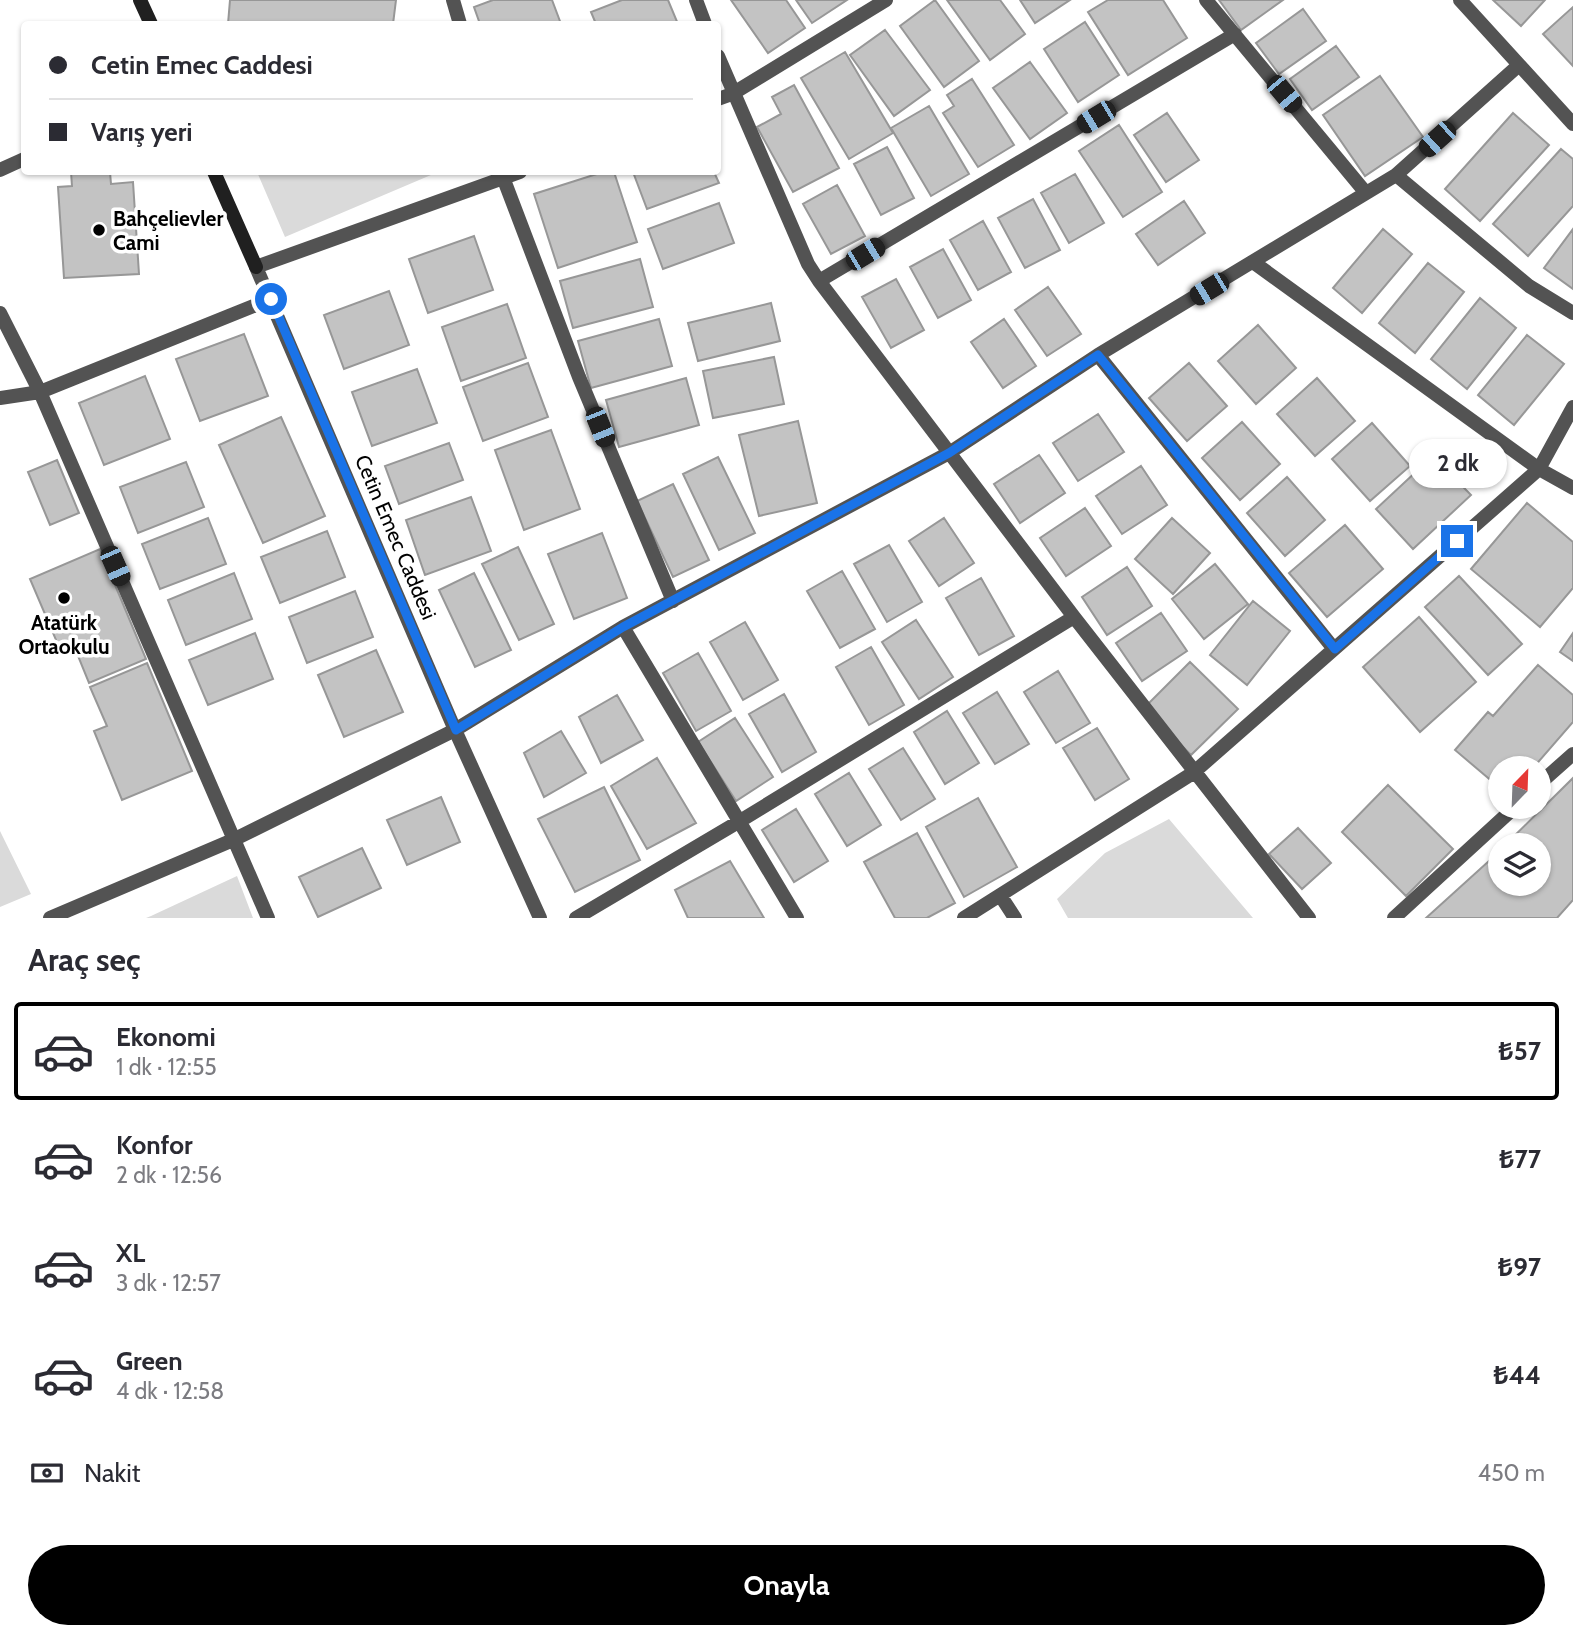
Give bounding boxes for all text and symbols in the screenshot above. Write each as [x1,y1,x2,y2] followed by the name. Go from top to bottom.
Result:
[91,49,313,81] text: Cetin Emec Caddesi
[1263,71,1306,117] car
[1073,97,1120,137] car
[91,116,193,148] text: Varış yeri
[1415,117,1460,161] car
[113,206,223,255] place label: Bahçelievler Cami
[91,222,107,238] marker: Bahçelievler Cami
[842,234,889,274] car
[1186,269,1233,309] car
[255,283,287,315] route start
[583,404,618,450] car
[1408,440,1506,489] callout: 2 dk
[1437,449,1479,477] text: 2 dk
[350,451,442,623] street label: Cetin Emec Caddesi
[1441,525,1473,557] route end
[97,543,134,589] car
[56,590,72,606] marker: Atatürk Ortaokulu
[18,610,110,659] place label: Atatürk Ortaokulu
[1488,756,1550,819] north arrow
[1488,756,1551,896] map controls
[1488,833,1551,896] button: layers
[28,940,141,979] text: Araç seç
[32,1020,95,1083] icon: car
[116,1021,216,1053] text: Ekonomi
[1498,1035,1541,1067] text: ₺57
[116,1053,217,1081] text: 1 dk · 12:55
[32,1128,95,1191] icon: car
[116,1129,193,1161] text: Konfor
[1499,1143,1541,1175] text: ₺77
[116,1161,222,1189] text: 2 dk · 12:56
[32,1236,95,1299] icon: car
[116,1237,145,1269] text: XL
[1498,1251,1541,1283] text: ₺97
[116,1269,221,1297] text: 3 dk · 12:57
[32,1344,95,1407] icon: car
[116,1345,183,1377] text: Green
[1493,1359,1541,1391] text: ₺44
[116,1377,224,1405] text: 4 dk · 12:58
[28,1454,66,1492] icon: cash
[84,1457,140,1489] text: Nakit
[1478,1459,1545,1487] text: 450 m
[28,1545,1545,1625] button: Onayla

